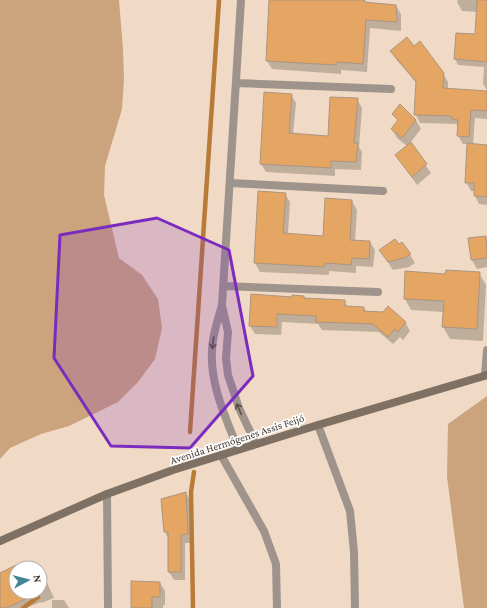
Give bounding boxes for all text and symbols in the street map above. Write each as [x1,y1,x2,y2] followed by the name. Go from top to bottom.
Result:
[209,336,217,349] one-way arrow
[235,403,242,415] one-way arrow
[168,411,306,467] street label: Avenida Hermógenes Assis Feijó
[8,560,48,600] north arrow
[32,574,44,584] text: N

